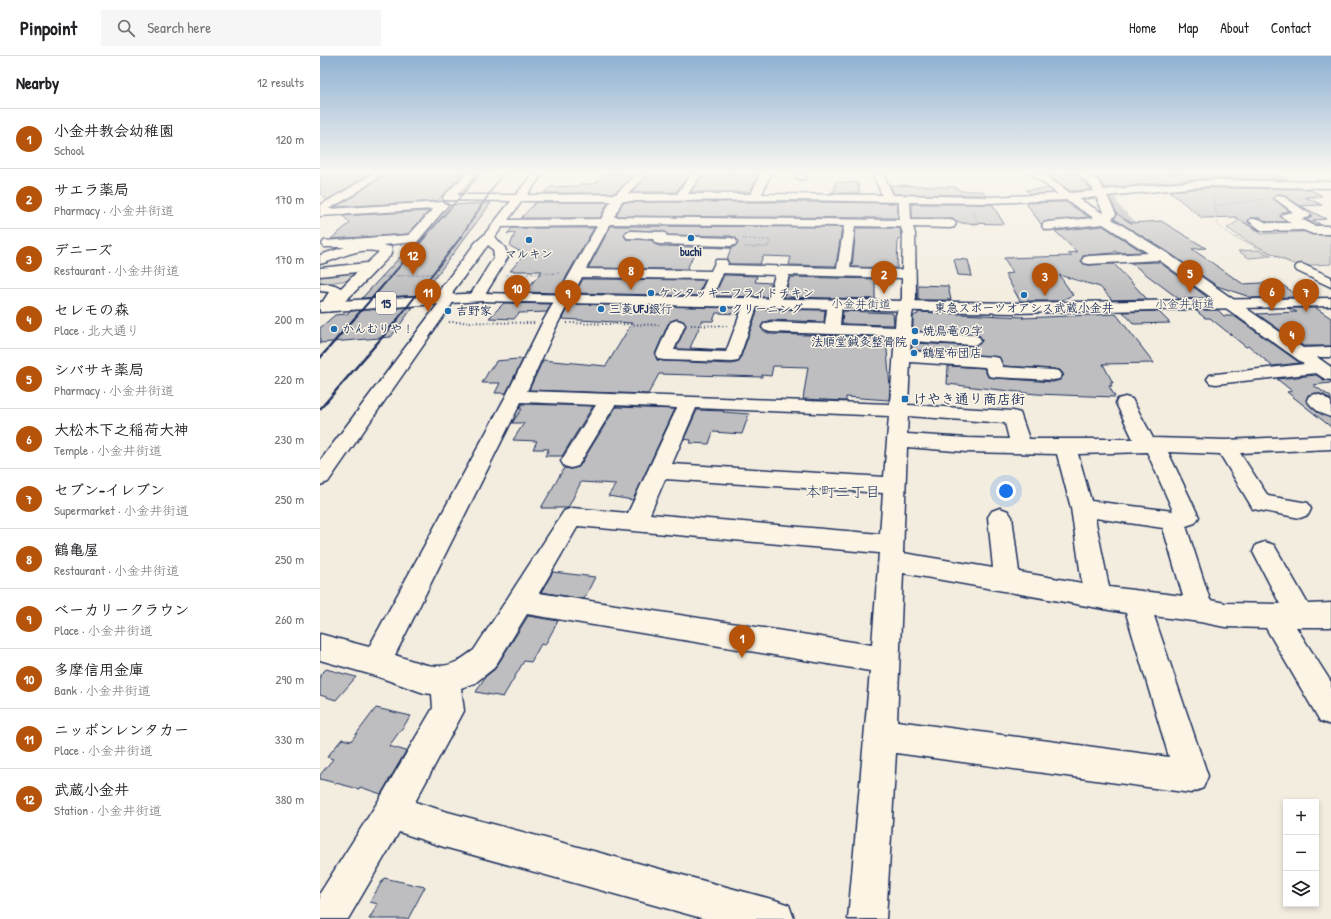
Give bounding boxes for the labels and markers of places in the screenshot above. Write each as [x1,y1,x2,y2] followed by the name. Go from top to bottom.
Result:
[686,233,696,243] marker: buchi
[524,235,534,245] marker: マルキン
[400,242,426,275] pin: 12
[680,243,702,260] place label: buchi
[505,245,553,262] place label: マルキン
[618,257,644,290] pin: 8
[1177,260,1203,293] pin: 5
[871,261,897,294] pin: 2
[1032,263,1058,296] pin: 3
[504,275,530,308] pin: 10
[1259,278,1285,311] pin: 6
[415,279,441,312] pin: 11
[1293,279,1319,312] pin: 7
[555,280,581,313] pin: 9
[659,284,814,301] place label: ケンタッキーフライドチキン
[646,288,656,298] marker: ケンタッキーフライドチキン
[1019,290,1029,300] marker: 東急スポーツオアシス武蔵小金井
[934,299,1114,316] place label: 東急スポーツオアシス武蔵小金井
[609,300,673,317] place label: 三菱UFJ銀行
[731,300,803,317] place label: クリーニング
[456,302,492,319] place label: 吉野家
[596,304,606,314] marker: 三菱UFJ銀行
[718,304,728,314] marker: クリーニング
[443,306,453,316] marker: 吉野家
[342,320,414,337] place label: かんむりや！
[1279,321,1305,354] pin: 4
[923,322,983,339] place label: 焼鳥竜の字
[329,324,339,334] marker: かんむりや！
[910,326,920,336] marker: 焼鳥竜の字
[811,333,907,350] place label: 法順堂鍼灸整骨院
[910,337,920,347] marker: 法順堂鍼灸整骨院
[922,344,982,361] place label: 鶴屋布団店
[909,348,919,358] marker: 鶴屋布団店
[913,389,1025,408] place label: けやき通り商店街
[900,394,910,404] marker: けやき通り商店街
[729,625,755,658] pin: 1

